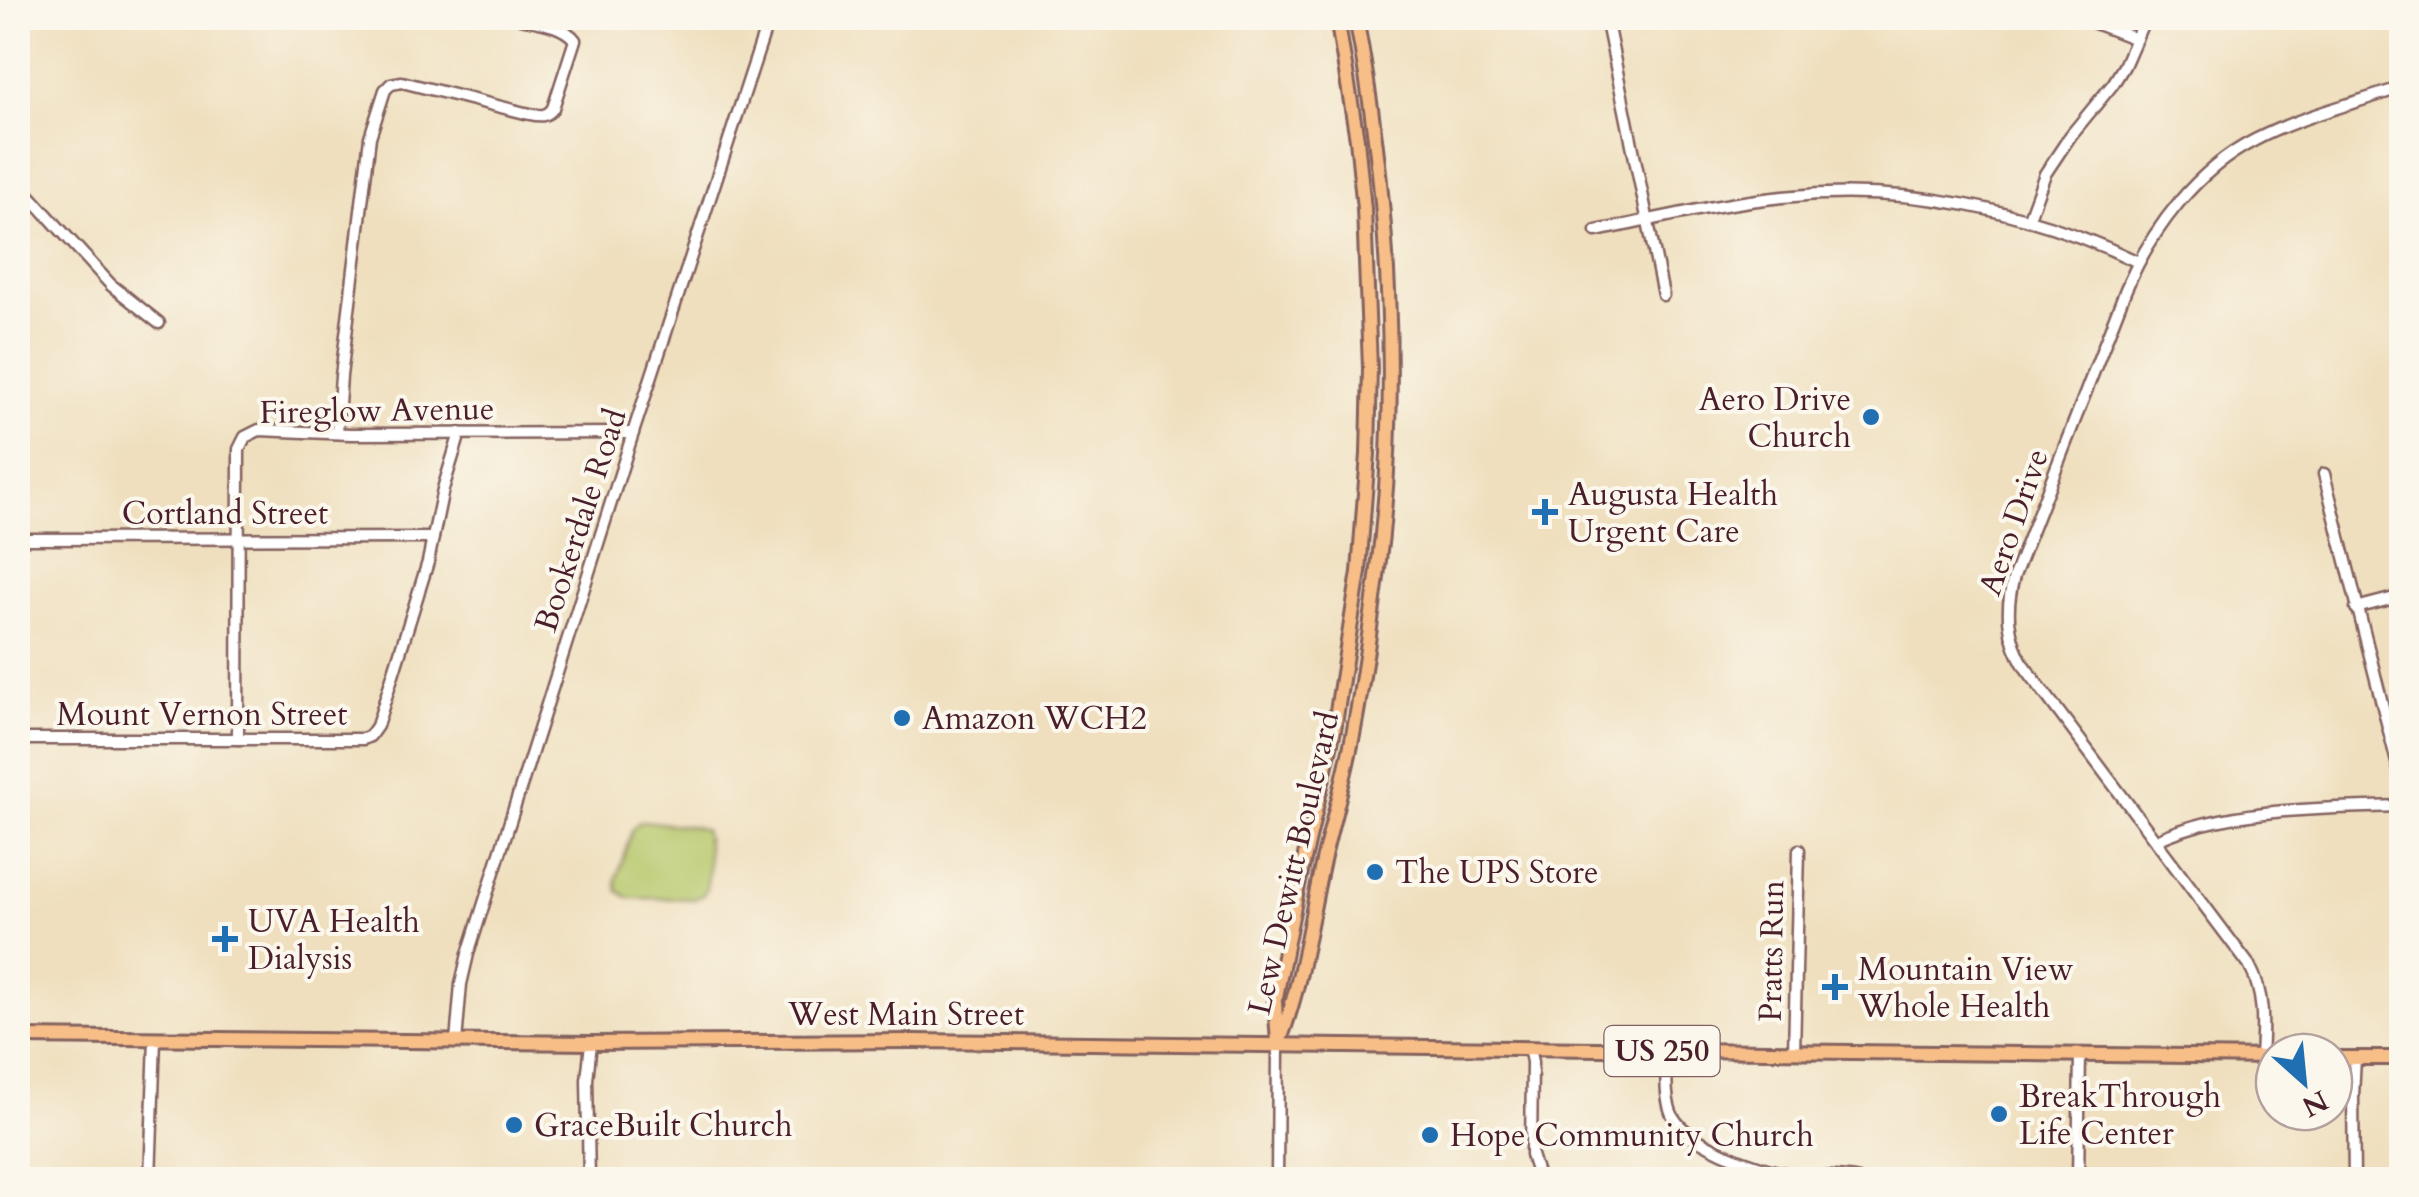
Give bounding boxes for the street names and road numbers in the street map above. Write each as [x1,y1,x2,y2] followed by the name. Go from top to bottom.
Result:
[259,387,495,435] street label: Fireglow Avenue
[524,403,638,637] street label: Bookerdale Road
[1968,443,2060,601] street label: Aero Drive
[122,492,328,536] street label: Cortland Street
[57,693,347,737] street label: Mount Vernon Street
[1238,707,1350,1019] street label: Lew Dewitt Boulevard
[1749,880,1795,1022] street label: Pratts Run
[787,993,1024,1037] street label: West Main Street
[1604,1026,1720,1076] road number: US 250

